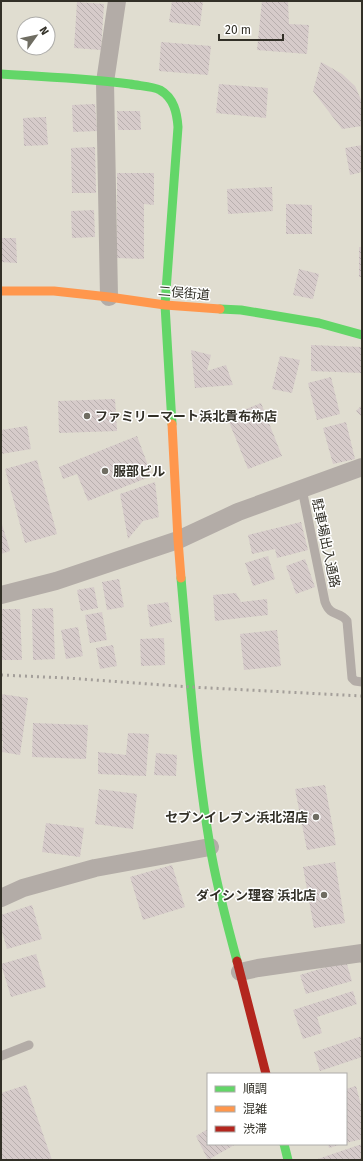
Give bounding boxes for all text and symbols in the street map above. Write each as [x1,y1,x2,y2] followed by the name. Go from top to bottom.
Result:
[16,16,56,56] north arrow
[219,16,283,42] scale bar
[225,23,251,37] text: 20 m
[37,24,51,37] text: N
[157,283,211,303] street label: 二俣街道
[95,409,277,424] place label: ファミリーマート浜北貴布祢店
[82,411,92,421] marker: ファミリーマート浜北貴布祢店
[113,464,165,479] place label: 服部ビル
[100,466,110,476] marker: 服部ビル
[309,497,343,589] street label: 駐車場出入通路
[165,810,308,825] place label: セブンイレブン浜北沼店
[311,812,321,822] marker: セブンイレブン浜北沼店
[196,888,316,903] place label: ダイシン理容 浜北店
[319,890,329,900] marker: ダイシン理容 浜北店
[207,1073,347,1145] legend
[243,1082,267,1096] text: 順調
[243,1102,267,1116] text: 混雑
[243,1122,267,1136] text: 渋滞

